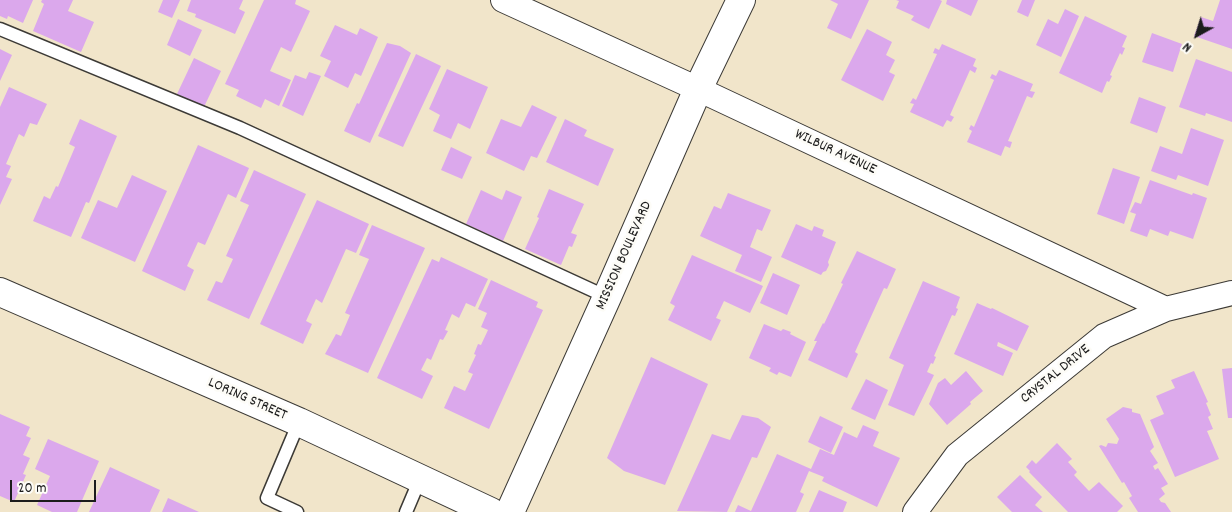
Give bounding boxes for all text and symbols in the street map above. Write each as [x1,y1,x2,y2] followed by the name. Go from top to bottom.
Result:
[1172,10,1222,60] north arrow
[1179,37,1197,57] text: N
[791,126,879,180] street label: WILBUR AVENUE
[593,199,657,313] street label: MISSION BOULEVARD
[1018,341,1094,409] street label: CRYSTAL DRIVE
[205,375,289,425] street label: LORING STREET
[12,470,99,502] scale bar
[18,478,46,500] text: 20 m

